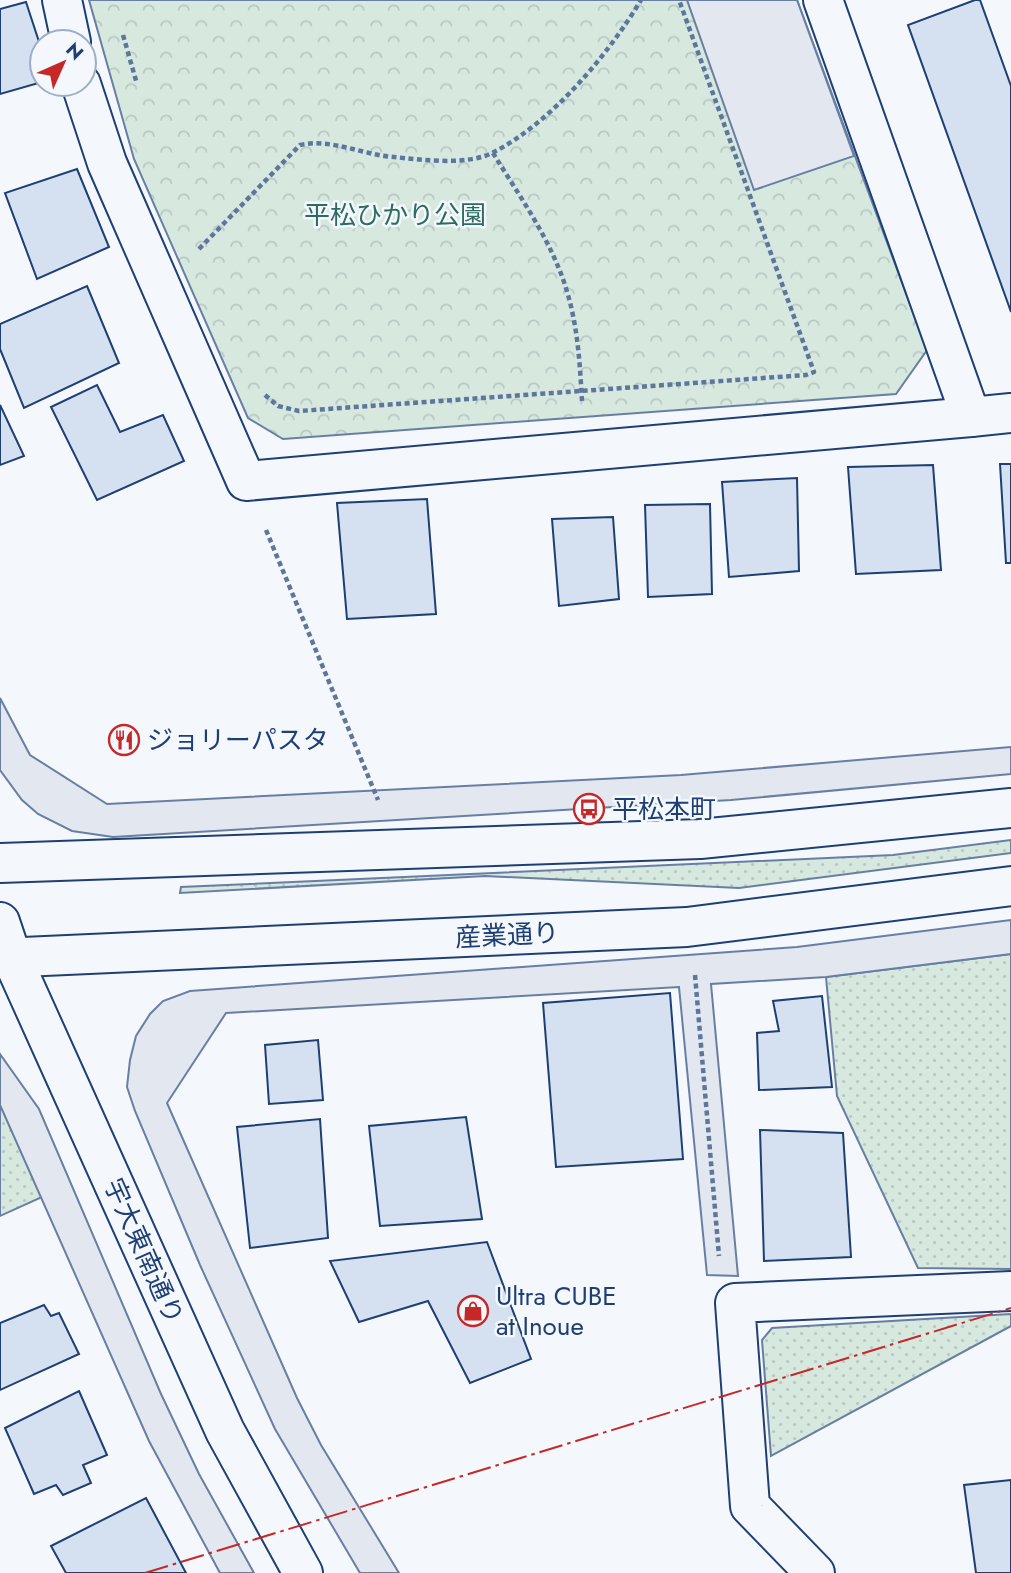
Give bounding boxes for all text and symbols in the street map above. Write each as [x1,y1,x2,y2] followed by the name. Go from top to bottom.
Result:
[28,28,98,98] north arrow
[60,36,90,66] text: N
[304,196,486,234] park label: 平松ひかり公園
[147,721,329,759] place label: ジョリーパスタ
[107,723,141,757] restaurant icon: ジョリーパスタ
[612,790,716,828] place label: 平松本町
[572,792,606,826] bus stop icon: 平松本町
[454,913,560,957] street label: 産業通り
[95,1172,193,1330] street label: 宇大東南通り
[496,1277,617,1345] place label: Ultra CUBE at Inoue
[456,1294,490,1328] shop icon: Ultra CUBE at Inoue

